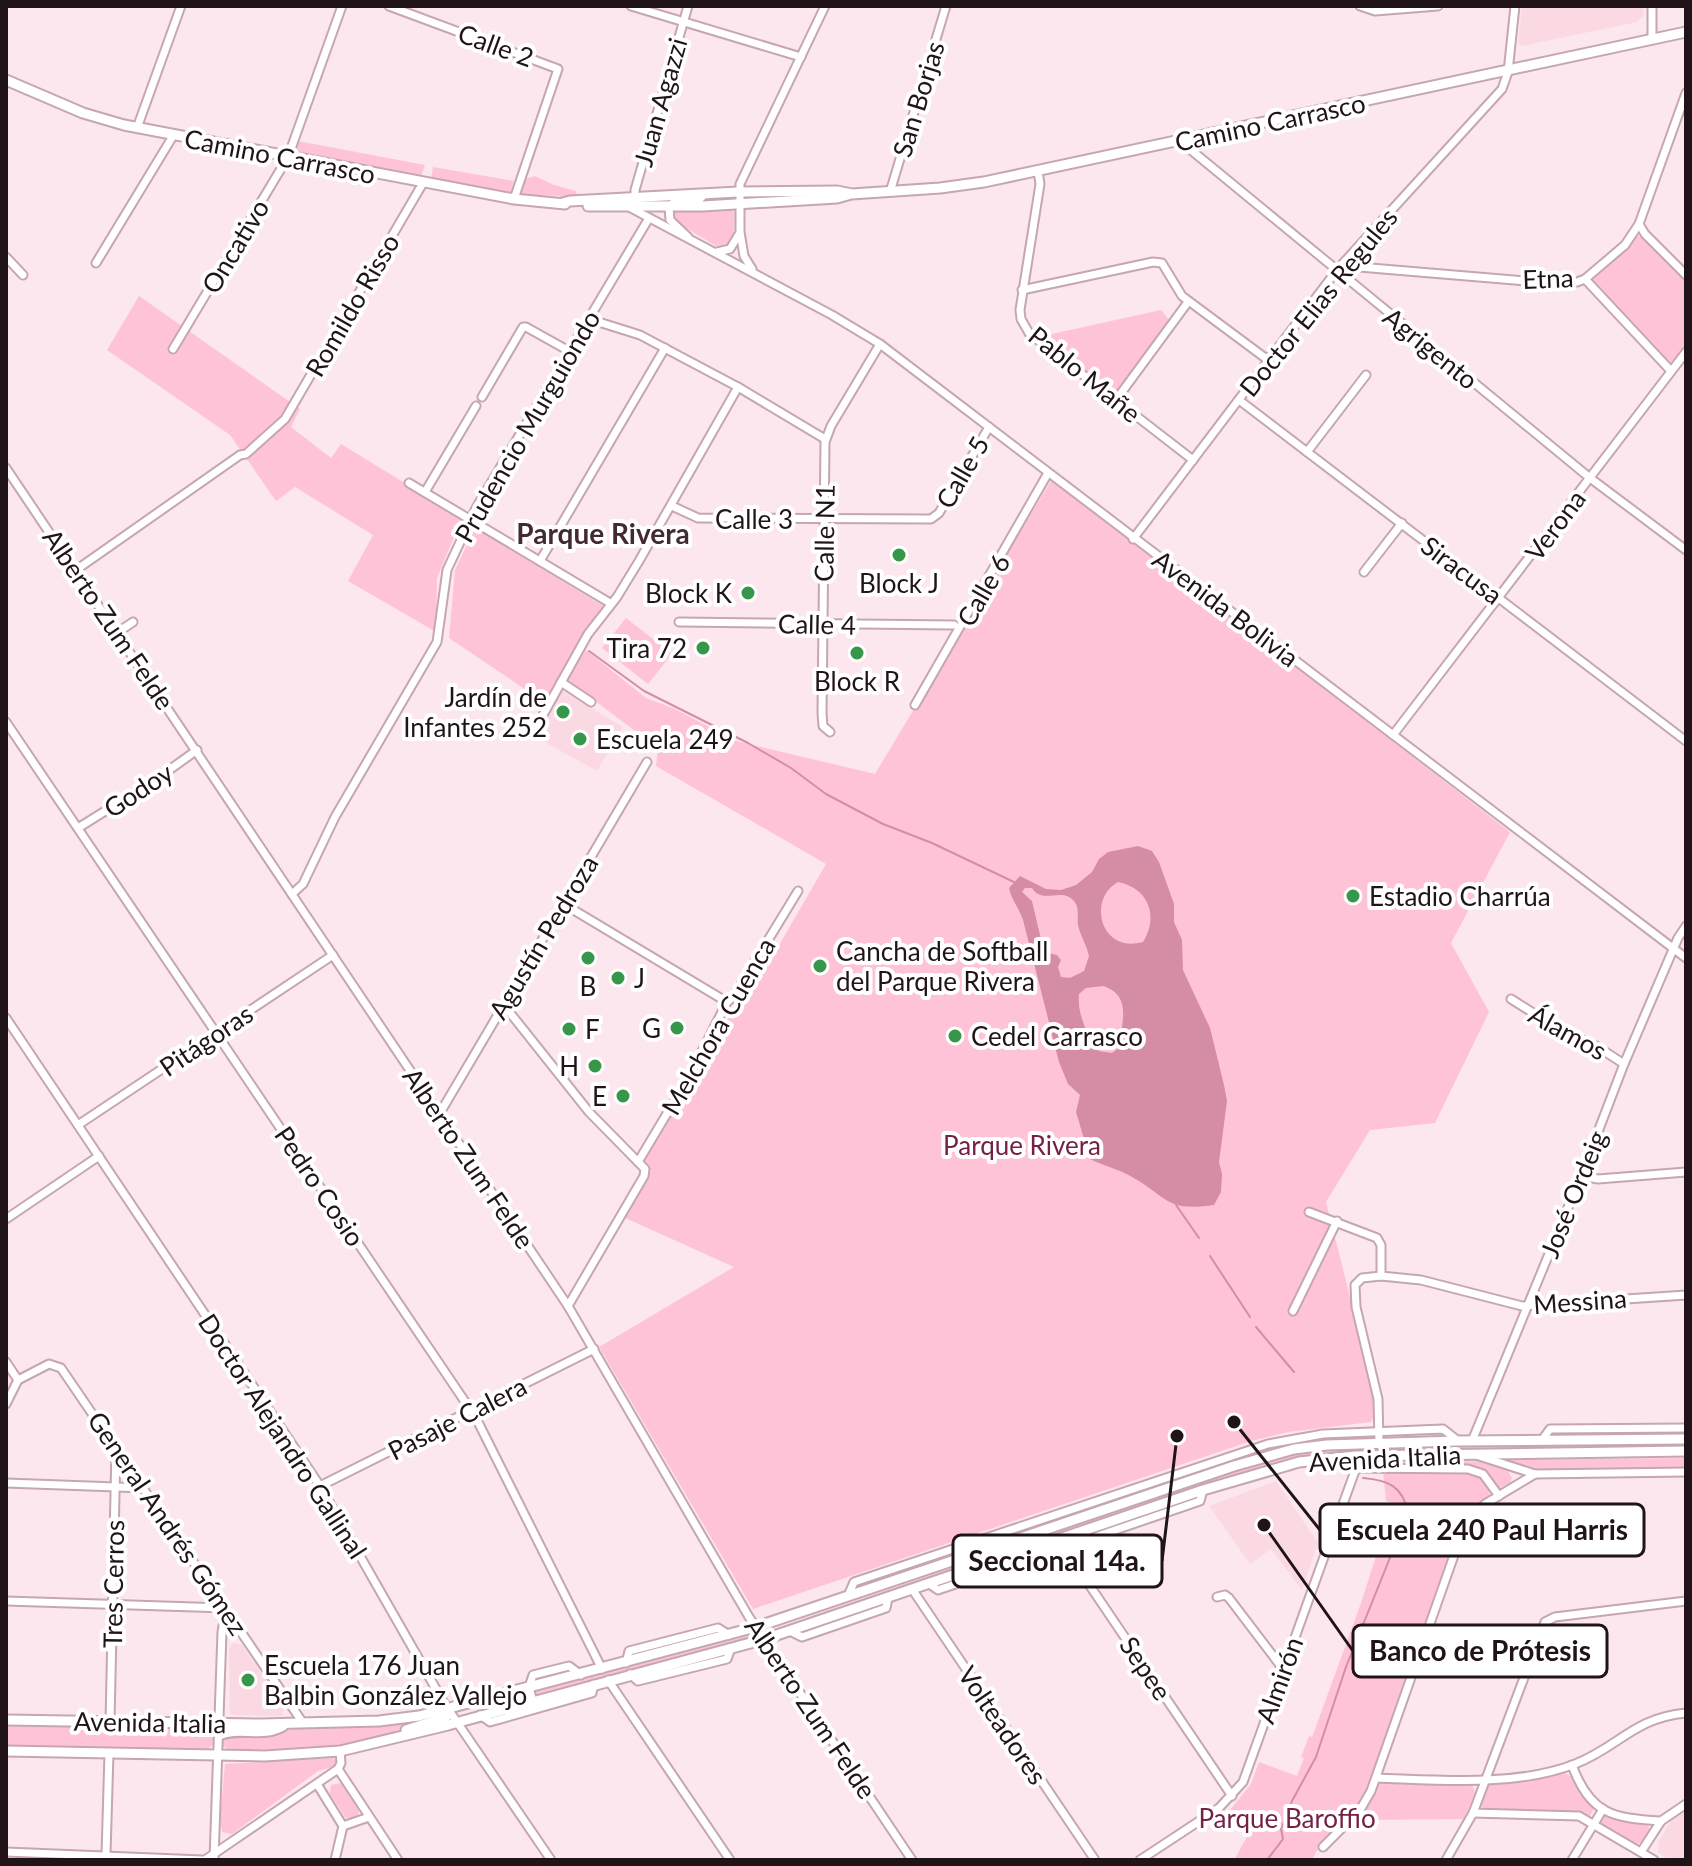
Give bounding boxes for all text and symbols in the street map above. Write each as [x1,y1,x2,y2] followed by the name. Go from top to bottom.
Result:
[454,17,538,73] street label: Calle 2
[626,34,694,170] street label: Juan Agazzi
[885,37,951,161] street label: San Borjas
[1172,86,1368,158] street label: Camino Carrasco
[182,122,378,190] street label: Camino Carrasco
[194,193,276,299] street label: Oncativo
[1232,201,1404,403] street label: Doctor Elias Regules
[298,228,406,382] street label: Romildo Risso
[1522,261,1574,295] street label: Etna
[1377,300,1485,396] street label: Agrigento
[448,304,606,548] street label: Prudencio Murguiondo
[1022,319,1148,429] street label: Pablo Mañe
[929,430,995,514] street label: Calle 5
[1518,483,1592,567] street label: Verona
[807,484,841,582] street label: Calle N1
[715,503,793,535] street label: Calle 3
[516,516,690,550] district label: Parque Rivera
[37,522,181,716] street label: Alberto Zum Felde
[1415,529,1509,611] street label: Siracusa
[1147,543,1305,673] street label: Avenida Bolivia
[890,546,908,564] marker: Block J
[950,548,1016,632] street label: Calle 6
[859,567,939,599] place label: Block J
[645,577,733,609] place label: Block K
[739,584,757,602] marker: Block K
[778,607,856,641] street label: Calle 4
[606,632,687,664] place label: Tira 72
[694,639,712,657] marker: Tira 72
[848,644,866,662] marker: Block R
[814,665,901,697] place label: Block R
[403,681,547,743] place label: Jardín de Infantes 252
[554,703,572,721] marker: Jardín de Infantes 252
[596,723,734,755] place label: Escuela 249
[571,730,589,748] marker: Escuela 249
[97,756,179,824] street label: Godoy
[482,849,604,1025] street label: Agustín Pedroza
[1369,880,1551,912] place label: Estadio Charrúa
[1344,887,1362,905] marker: Estadio Charrúa
[654,932,782,1120] street label: Melchora Cuenca
[836,935,1048,997] place label: Cancha de Softball del Parque Rivera
[579,949,597,967] marker: B
[811,957,829,975] marker: Cancha de Softball del Parque Rivera
[634,962,645,994] place label: J
[609,969,627,987] marker: J
[580,970,596,1002] place label: B
[153,997,259,1083] street label: Pitágoras
[1524,998,1612,1066] street label: Álamos
[642,1012,661,1044] place label: G
[585,1013,600,1045] place label: F
[668,1019,686,1037] marker: G
[560,1020,578,1038] marker: F
[971,1020,1143,1052] place label: Cedel Carrasco
[946,1027,964,1045] marker: Cedel Carrasco
[559,1050,579,1082] place label: H
[586,1057,604,1075] marker: H
[397,1061,541,1255] street label: Alberto Zum Felde
[592,1080,607,1112] place label: E
[614,1087,632,1105] marker: E
[268,1120,372,1252] street label: Pedro Cosio
[1533,1126,1613,1262] street label: José Ordeig
[943,1129,1101,1161] park label: Parque Rivera
[1532,1282,1628,1320] street label: Messina
[192,1308,374,1564] street label: Doctor Alejandro Gallinal
[382,1369,532,1467] street label: Pasaje Calera
[81,1405,255,1641] street label: General Andrés Gómez
[1308,1438,1462,1478] street label: Avenida Italia
[1320,1504,1644,1556] callout: Escuela 240 Paul Harris
[1336,1512,1628,1546] text: Escuela 240 Paul Harris
[96,1520,130,1648] street label: Tres Cerros
[953,1535,1162,1587] callout: Seccional 14a.
[968,1543,1146,1577] text: Seccional 14a.
[739,1611,883,1805] street label: Alberto Zum Felde
[1353,1625,1607,1677] callout: Banco de Prótesis
[1113,1630,1179,1706] street label: Sepee
[1249,1632,1309,1728] street label: Almirón
[1369,1633,1591,1667] text: Banco de Prótesis
[264,1649,527,1711] place label: Escuela 176 Juan Balbin González Vallejo
[952,1660,1054,1790] street label: Volteadores
[239,1671,257,1689] marker: Escuela 176 Juan Balbin González Vallejo
[73,1705,227,1739] street label: Avenida Italia
[1198,1802,1376,1834] park label: Parque Baroffio

